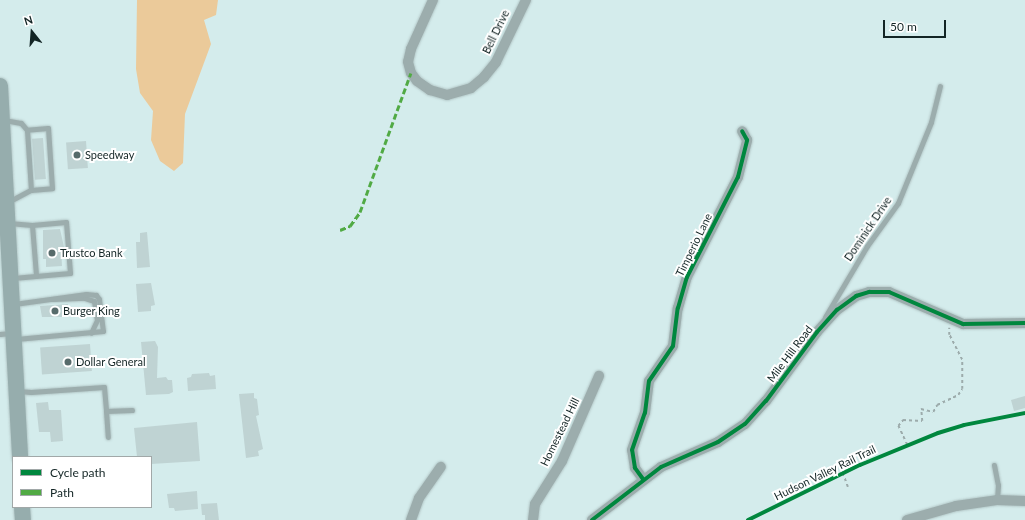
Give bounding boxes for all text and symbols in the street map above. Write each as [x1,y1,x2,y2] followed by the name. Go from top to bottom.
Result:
[480,8,512,56] street label: Bell Drive
[12,12,52,52] north arrow
[885,12,948,38] scale bar
[22,13,34,28] text: N
[890,19,917,34] text: 50 m
[85,148,134,162] place label: Speedway
[72,150,82,160] marker: Speedway
[842,194,894,264] street label: Dominick Drive
[673,211,715,279] street label: Timperio Lane
[60,246,123,260] place label: Trustco Bank
[47,248,57,258] marker: Trustco Bank
[63,304,120,318] place label: Burger King
[50,306,60,316] marker: Burger King
[764,323,816,385] street label: Mile Hill Road
[76,355,146,369] place label: Dollar General
[63,357,73,367] marker: Dollar General
[538,396,582,468] street label: Homestead Hill
[772,442,878,504] street label: Hudson Valley Rail Trail
[12,456,152,508] legend
[50,465,105,480] text: Cycle path
[50,485,74,500] text: Path

